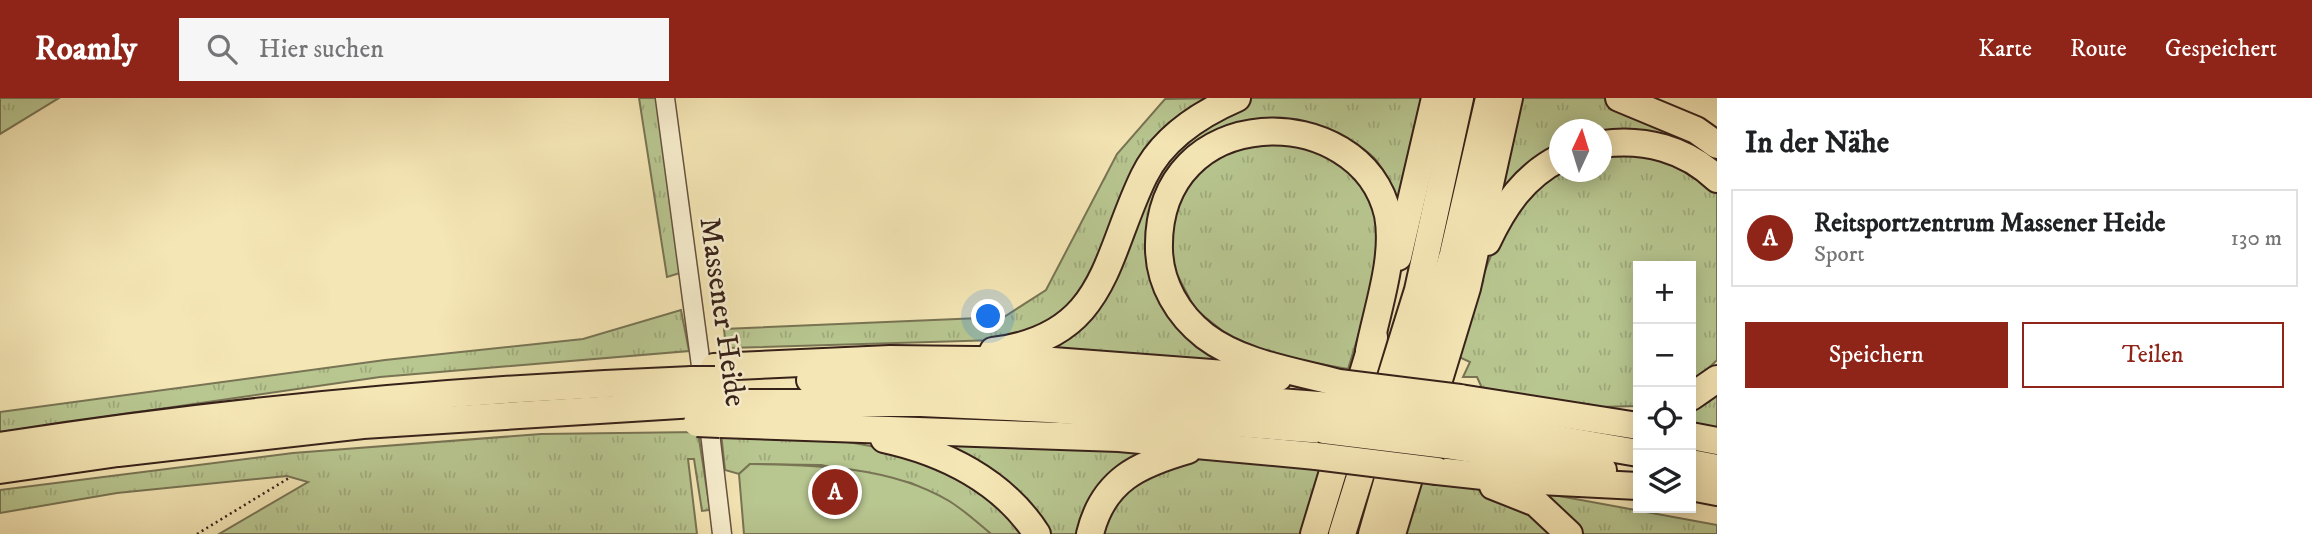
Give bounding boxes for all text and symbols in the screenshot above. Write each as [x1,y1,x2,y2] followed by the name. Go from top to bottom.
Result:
[179,18,669,81] search box
[35,29,137,70] text: Roamly
[203,30,241,68] icon: search
[259,33,384,66] text: Hier suchen
[1978,34,2032,64] text: Karte
[2070,34,2127,64] text: Route
[2165,34,2277,64] text: Gespeichert
[1549,119,1612,182] north arrow
[1745,125,1889,162] text: In der Nähe
[1814,207,2165,240] text: Reitsportzentrum Massener Heide
[690,215,754,409] street label: Massener Heide
[1763,224,1777,253] text: A
[2230,224,2282,253] text: 130 m
[1814,240,1865,269] text: Sport
[1633,261,1696,513] map controls
[1633,261,1696,324] button: +
[971,299,1005,333] your location
[1745,322,2008,388] button: Speichern
[2022,322,2284,388] button: Teilen
[1633,324,1696,387] button: −
[1633,387,1696,450] button: locate
[1633,450,1696,513] button: layers
[812,466,858,518] pin: A

